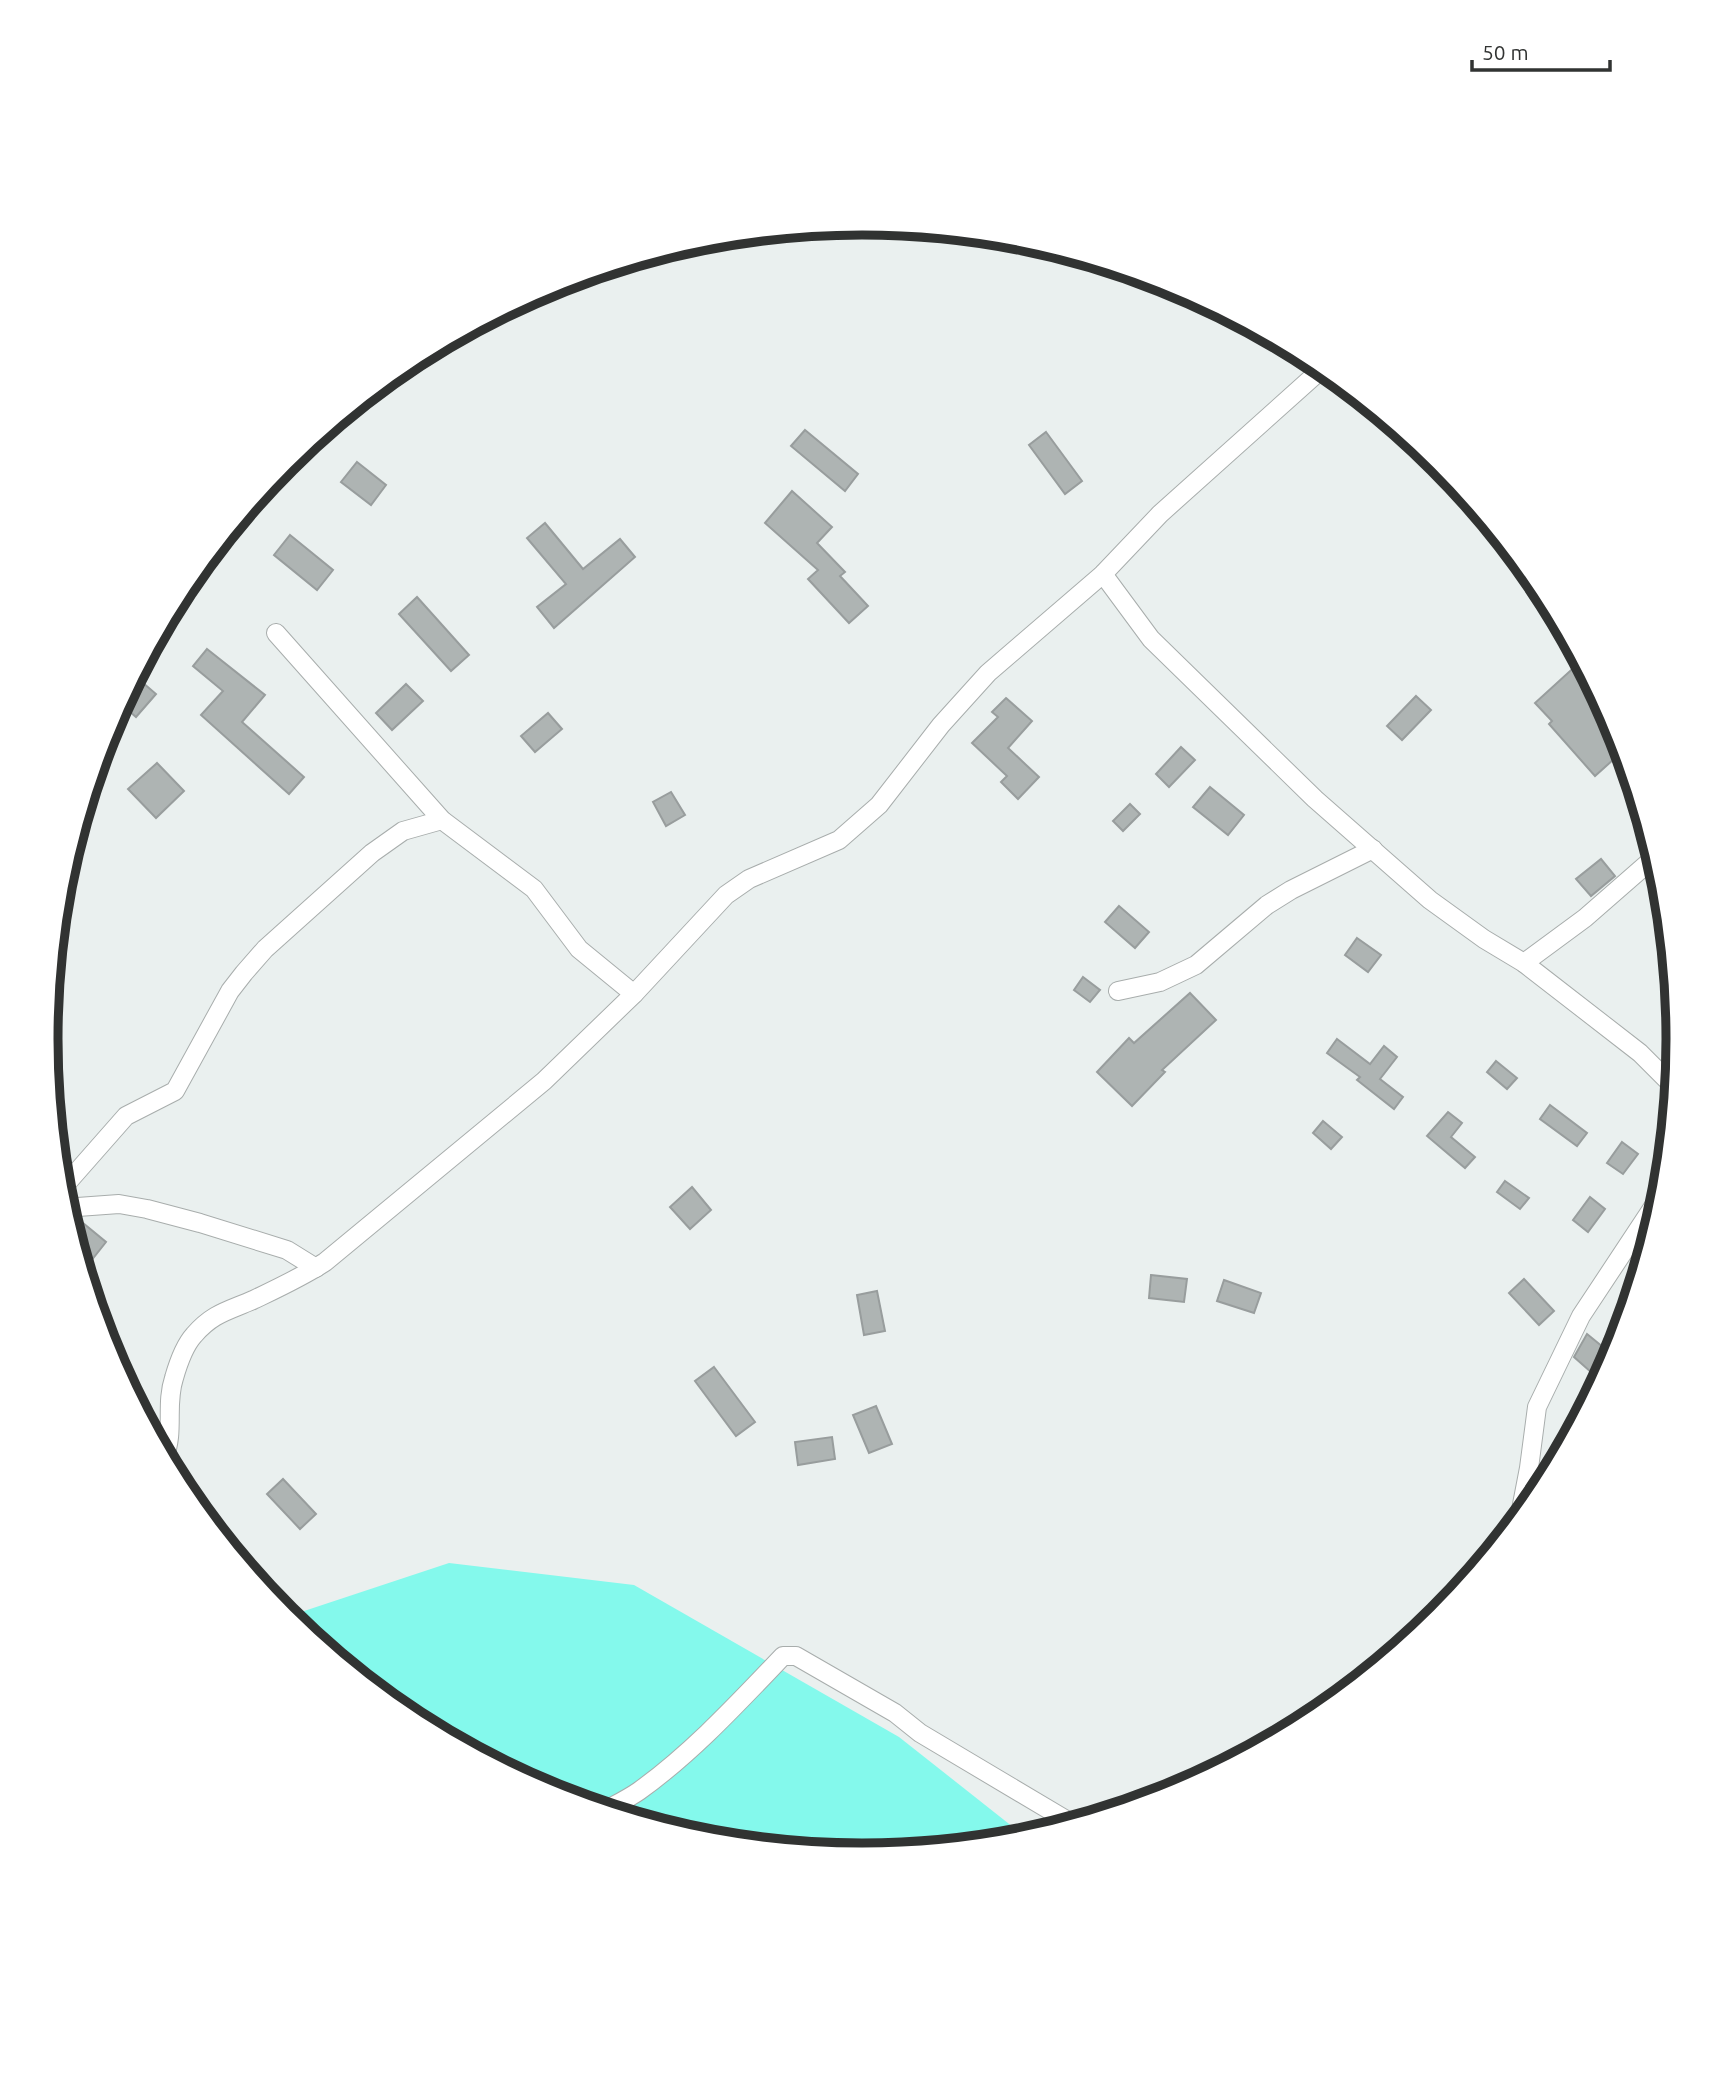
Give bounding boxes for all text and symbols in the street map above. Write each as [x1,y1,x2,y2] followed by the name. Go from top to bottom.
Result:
[1472,28,1610,72] scale bar
[1482,40,1529,64] text: 50 m

